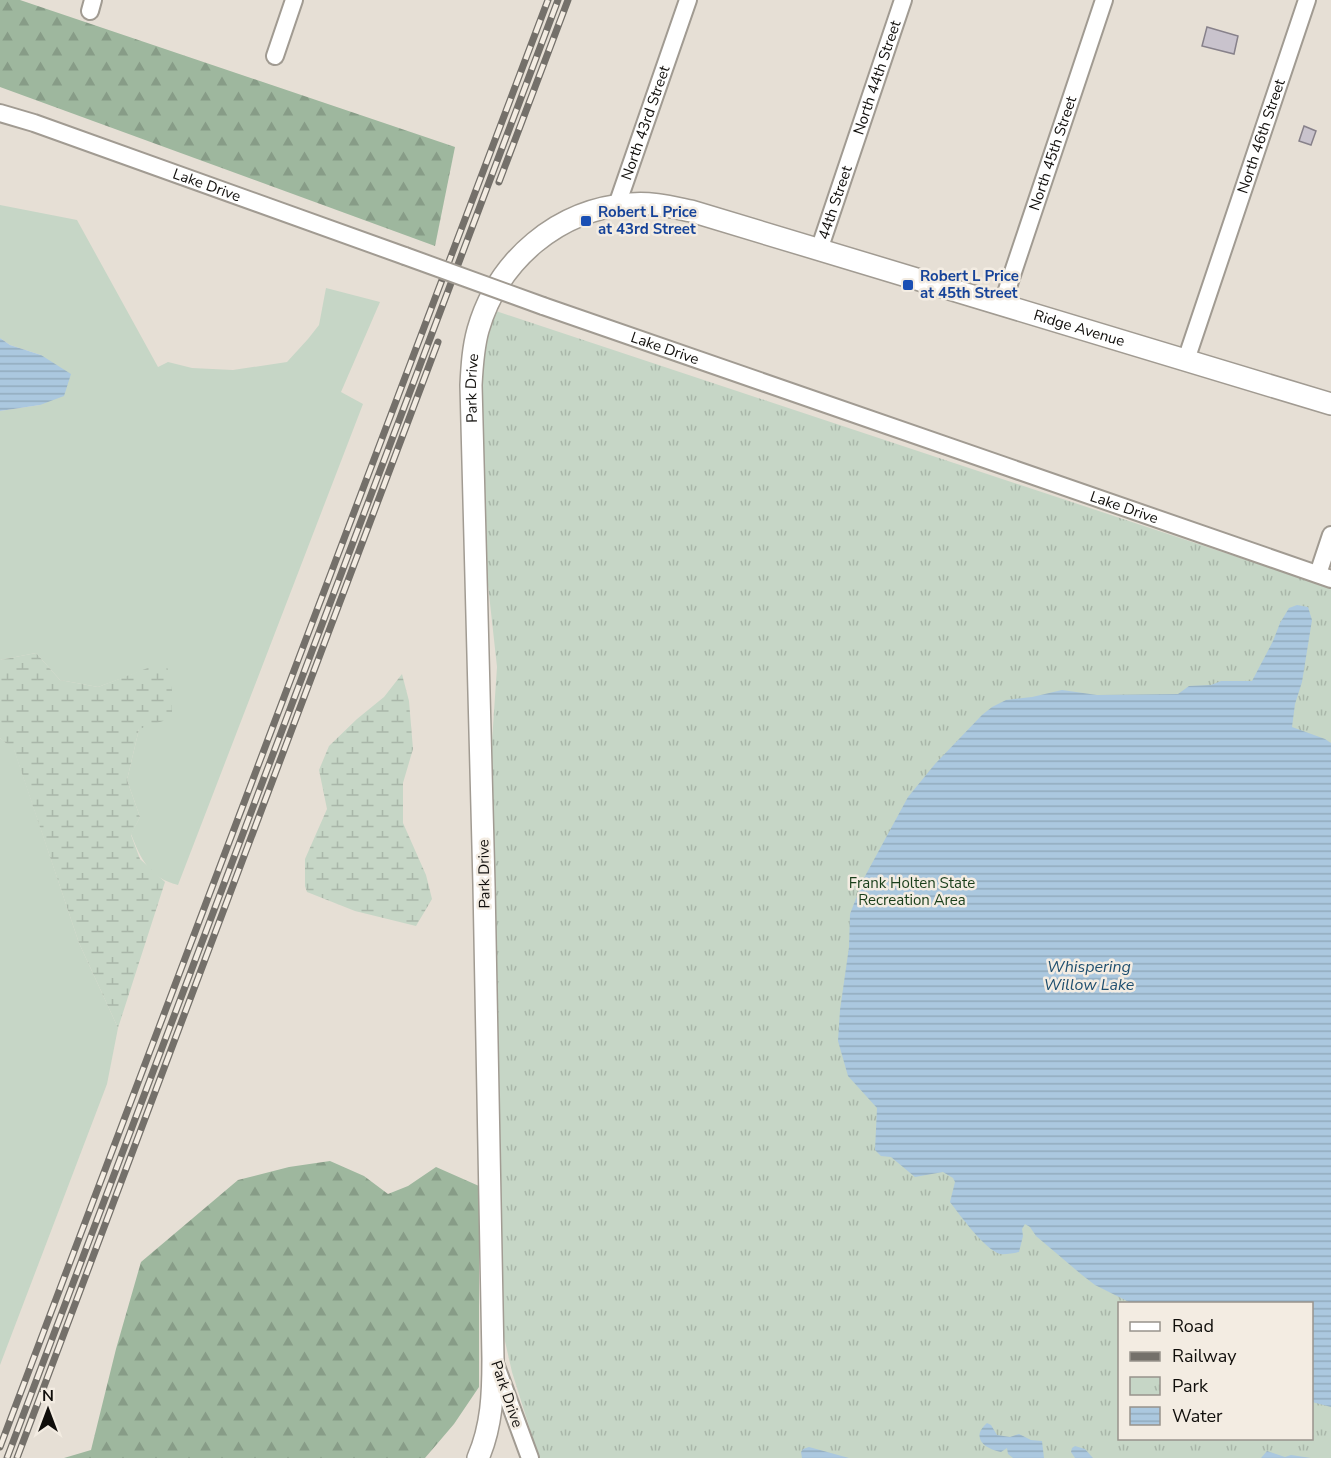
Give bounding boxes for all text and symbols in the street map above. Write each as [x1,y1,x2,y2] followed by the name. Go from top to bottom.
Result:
[848,17,906,137] street label: North 44th Street
[616,62,675,183] street label: North 43rd Street
[1233,76,1290,196] street label: North 46th Street
[1024,93,1081,213] street label: North 45th Street
[813,162,857,242] street label: 44th Street
[170,164,244,206] street label: Lake Drive
[598,202,697,239] place label: Robert L Price at 43rd Street
[579,214,593,228] marker: Robert L Price at 43rd Street
[920,266,1019,303] place label: Robert L Price at 45th Street
[901,278,915,292] marker: Robert L Price at 45th Street
[1031,305,1127,351] street label: Ridge Avenue
[628,327,702,369] street label: Lake Drive
[461,352,483,423] street label: Park Drive
[1087,486,1161,528] street label: Lake Drive
[473,839,495,909] street label: Park Drive
[849,873,975,910] park label: Frank Holten State Recreation Area
[1044,956,1135,996] water label: Whispering Willow Lake
[1118,1302,1313,1440] legend
[1172,1314,1214,1338] text: Road
[1172,1344,1237,1368] text: Railway
[486,1358,528,1430] street label: Park Drive
[1172,1374,1209,1398] text: Park
[18,1380,78,1440] north arrow
[42,1385,54,1407] text: N
[1172,1404,1223,1428] text: Water

